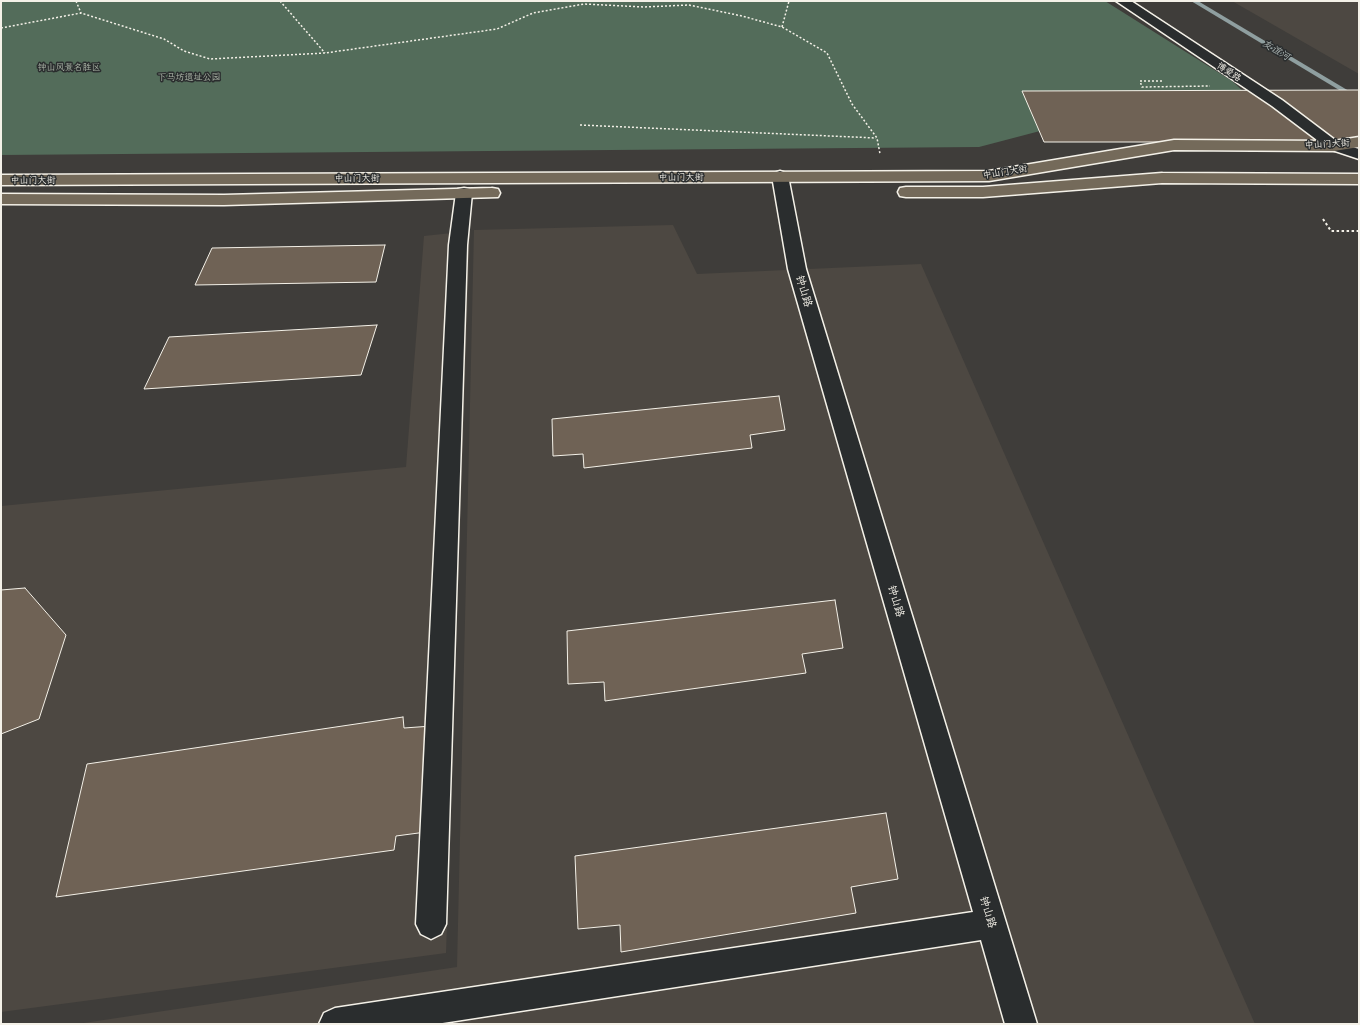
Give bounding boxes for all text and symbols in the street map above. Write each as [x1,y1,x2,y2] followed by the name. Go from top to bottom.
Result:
[1260,37,1292,63] water label: 友谊河
[1215,60,1243,84] street label: 博爱路
[38,62,100,72] park label: 钟山风景名胜区
[158,72,220,82] park label: 下马坊遗址公园
[1304,137,1350,151] street label: 中山门大街
[982,163,1028,181] street label: 中山门大街
[659,172,703,182] street label: 中山门大街
[335,173,379,183] street label: 中山门大街
[11,175,55,185] street label: 中山门大街
[793,273,815,309] street label: 钟山路
[885,583,907,619] street label: 钟山路
[977,894,999,930] street label: 钟山路

